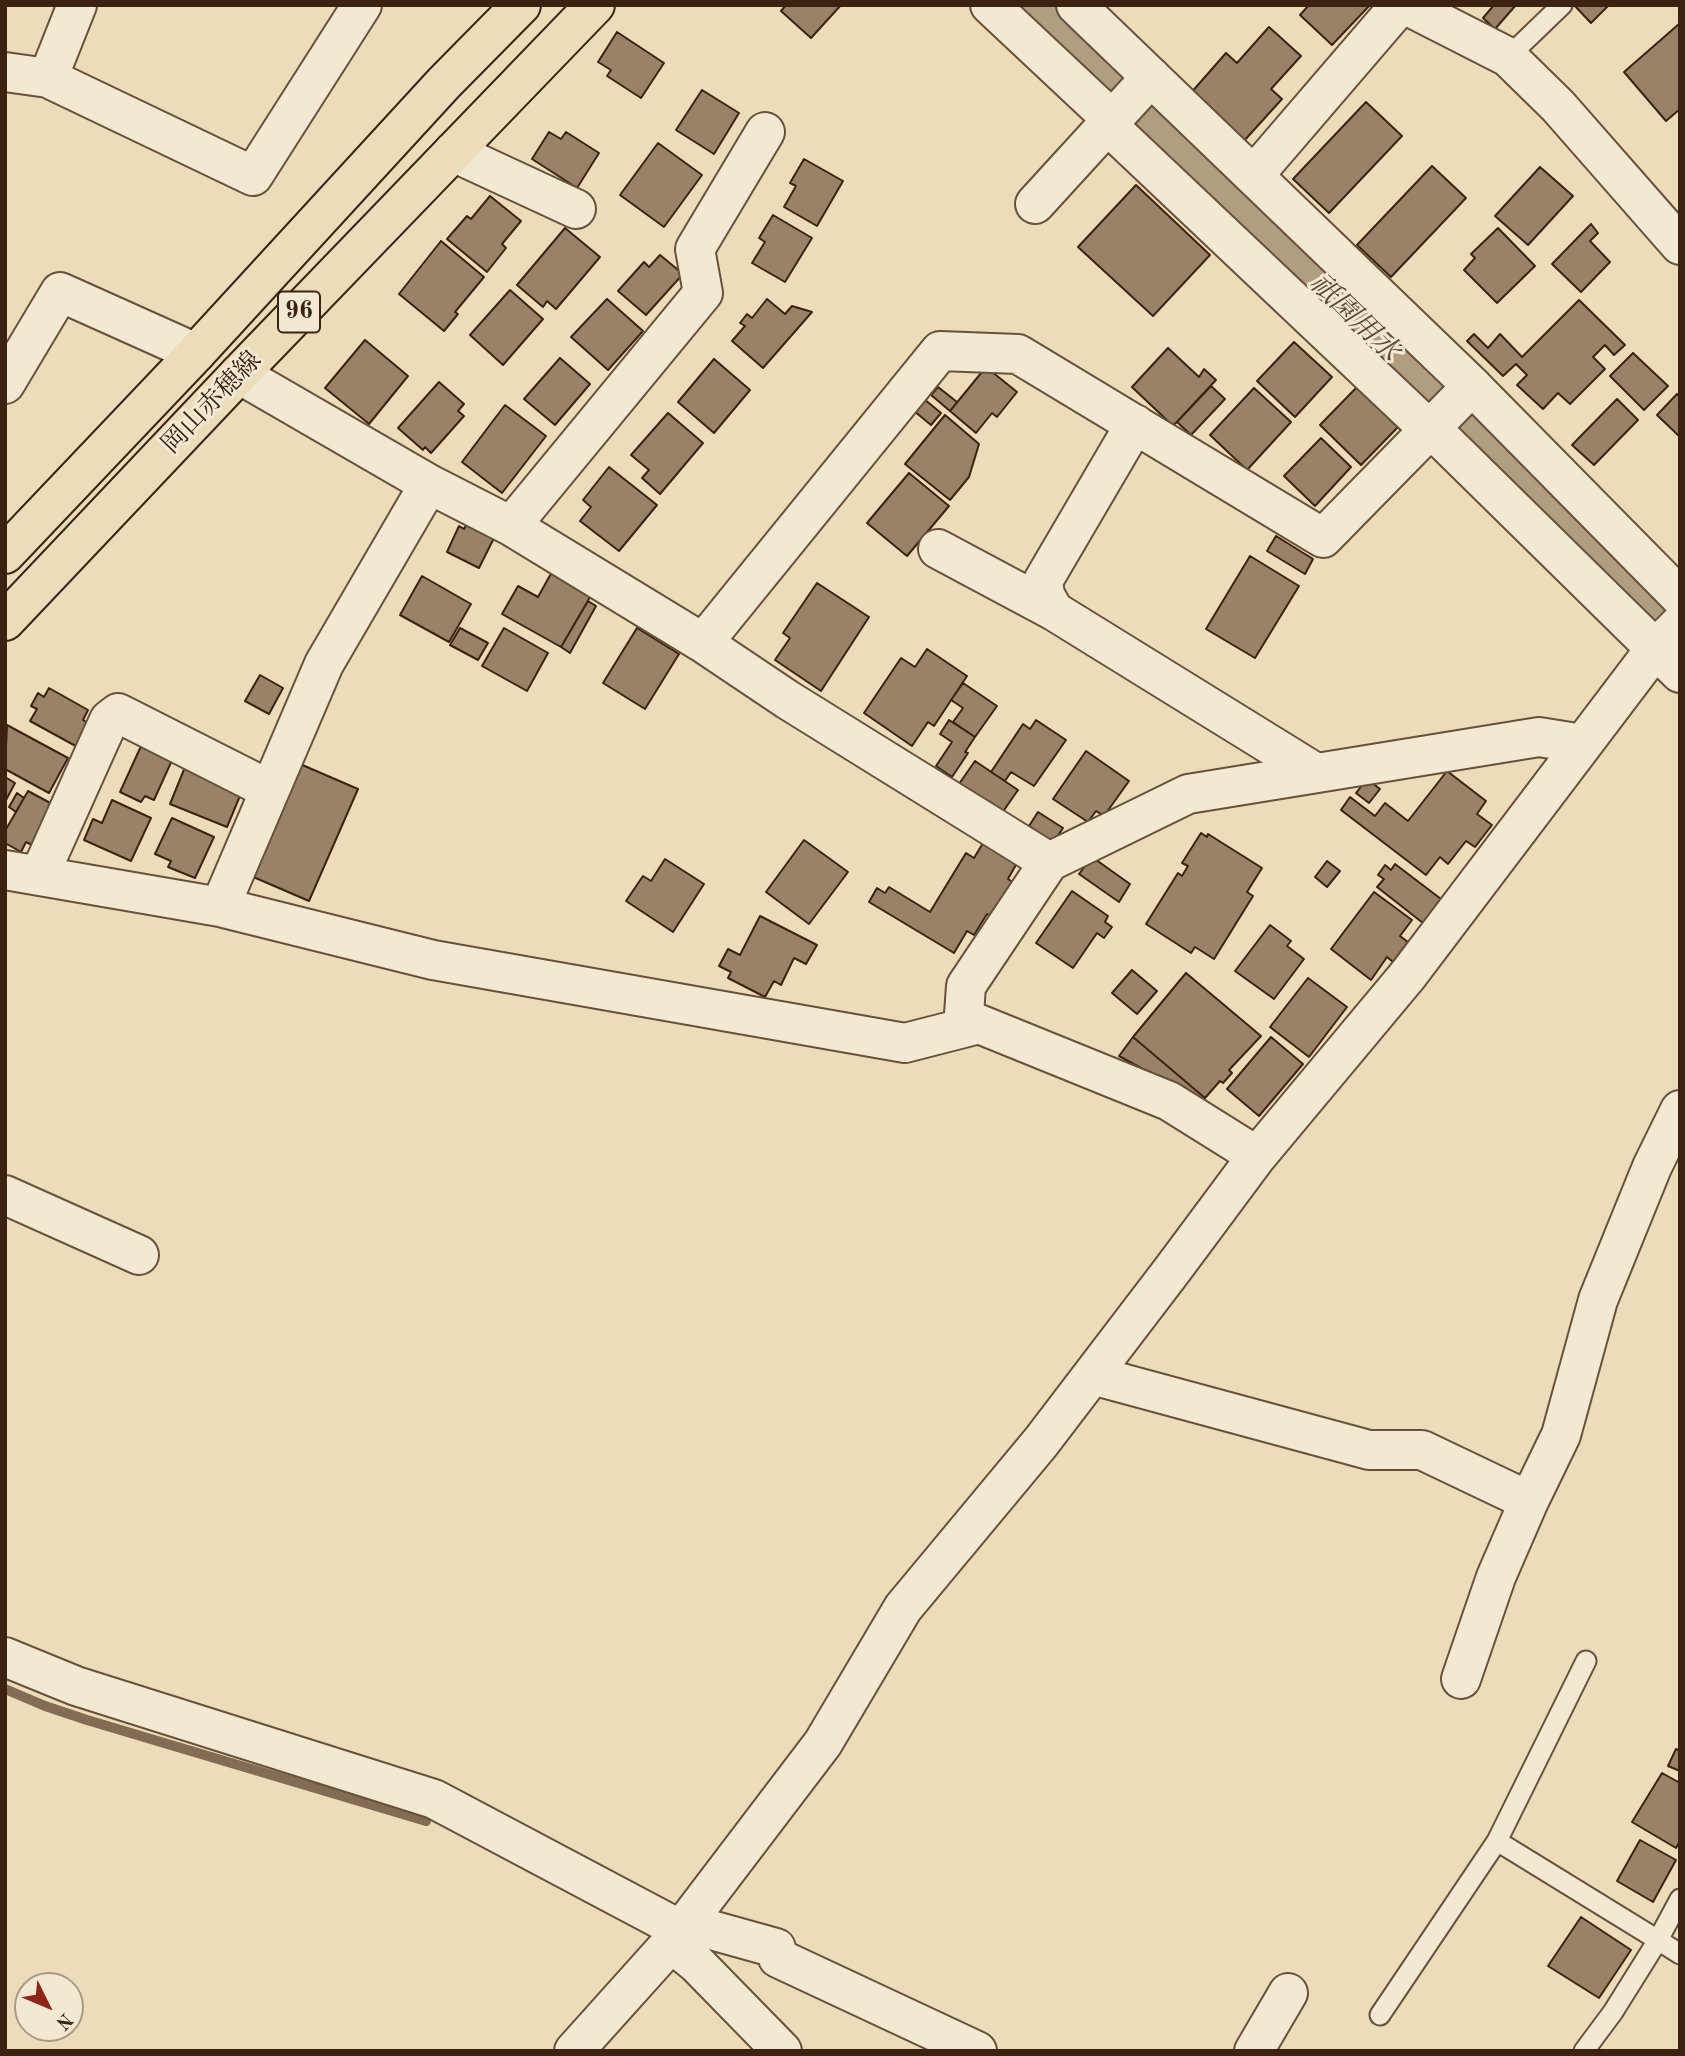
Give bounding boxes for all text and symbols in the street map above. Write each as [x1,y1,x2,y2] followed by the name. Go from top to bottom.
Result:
[1302,267,1406,369] water label: 祇園用水
[278,292,320,332] road number: 96
[156,345,268,461] street label: 岡山赤穂線
[14,1972,84,2042] north arrow
[51,2009,75,2032] text: N

